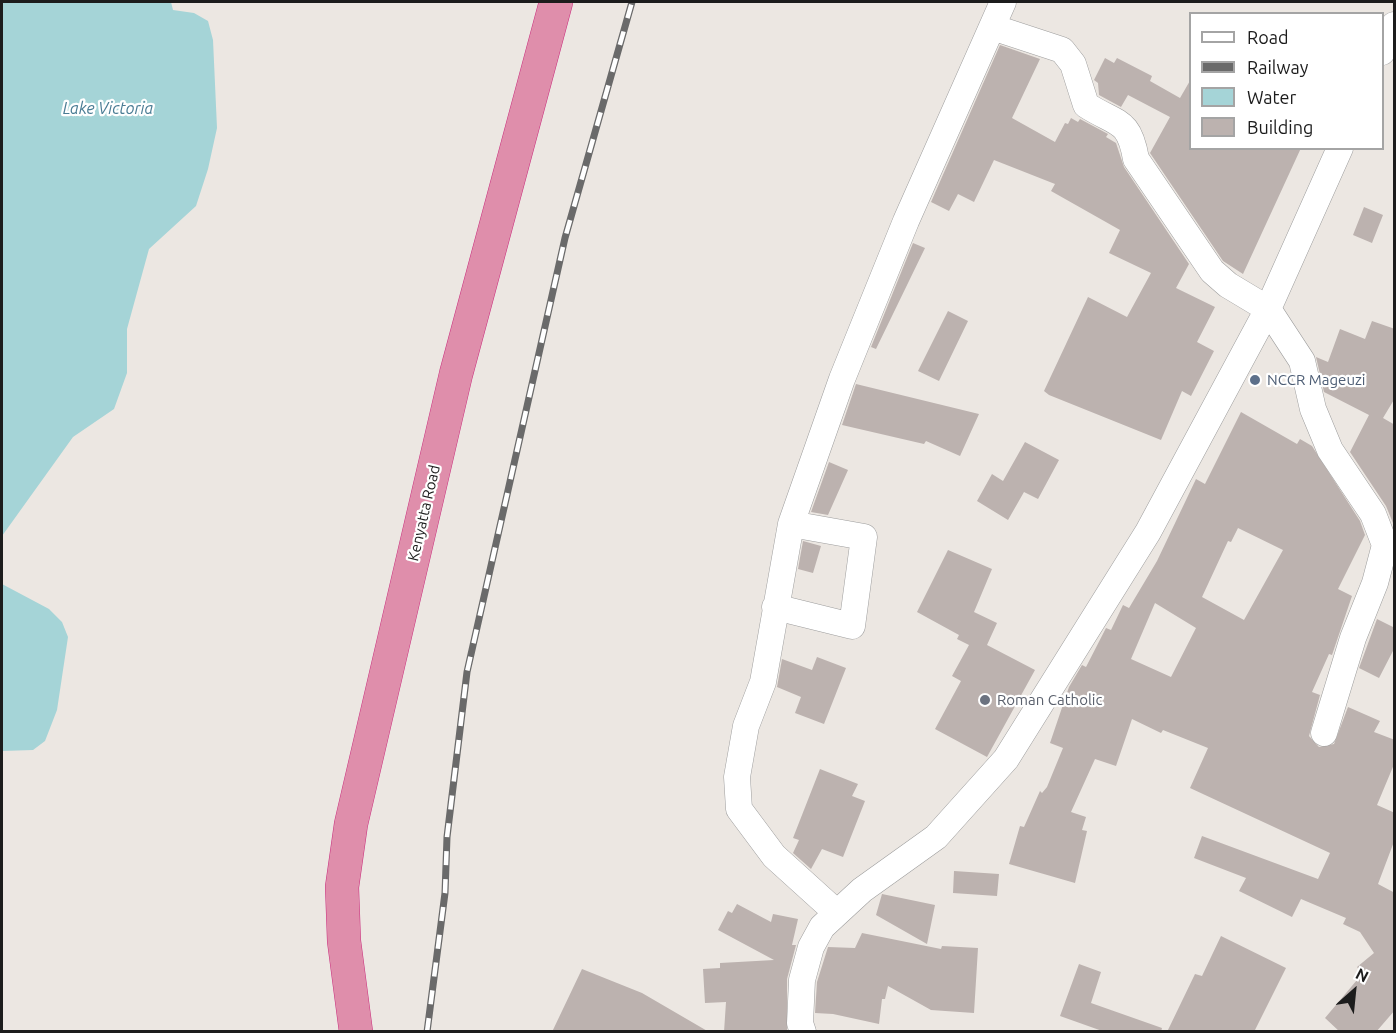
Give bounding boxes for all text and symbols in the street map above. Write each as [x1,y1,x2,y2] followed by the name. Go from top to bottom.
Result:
[1189,12,1384,150] legend
[1247,27,1289,47] text: Road
[1247,57,1308,77] text: Railway
[1247,87,1296,107] text: Water
[63,99,153,119] water label: Lake Victoria
[1247,117,1313,137] text: Building
[1267,371,1365,389] place label: NCCR Mageuzi
[1248,373,1262,387] marker: NCCR Mageuzi
[404,463,444,563] street label: Kenyatta Road
[997,691,1102,709] place label: Roman Catholic
[978,693,992,707] marker: Roman Catholic
[1324,961,1384,1021] north arrow
[1353,964,1372,986] text: N

